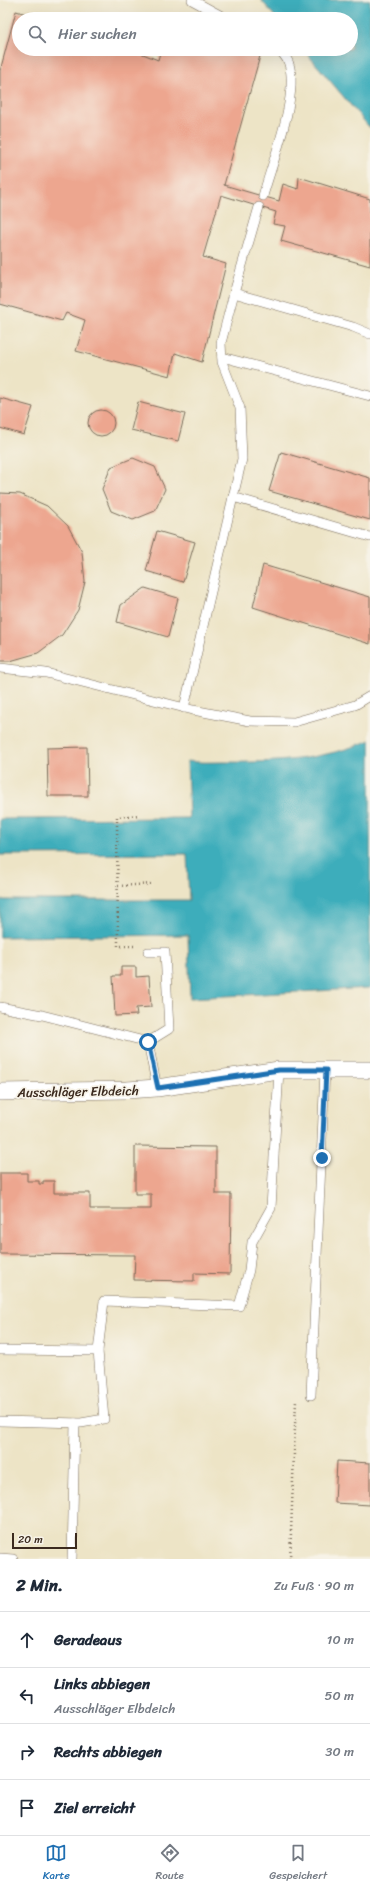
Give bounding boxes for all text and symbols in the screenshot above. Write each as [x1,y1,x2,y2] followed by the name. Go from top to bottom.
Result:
[12,12,358,56] search box
[58,21,137,47] text: Hier suchen
[26,23,48,45] icon: search
[139,1033,157,1051] route start
[16,1079,139,1104] street label: Ausschläger Elbdeich
[313,1149,331,1167] route end
[18,1530,43,1549] text: 20 m
[12,1531,77,1550] scale bar
[16,1570,63,1600] text: 2 Min.
[274,1574,354,1597] text: Zu Fuß · 90 m
[54,1627,122,1653] text: Geradeaus
[327,1628,354,1651] text: 10 m
[16,1629,38,1651] icon: ahead
[54,1671,150,1697] text: Links abbiegen
[324,1684,354,1707] text: 50 m
[16,1685,38,1707] icon: left
[54,1697,175,1720] text: Ausschläger Elbdeich
[54,1739,162,1765] text: Rechts abbiegen
[325,1740,354,1763] text: 30 m
[16,1741,38,1763] icon: right
[54,1795,135,1821] text: Ziel erreicht
[16,1797,38,1819] icon: arrive
[43,1842,70,1885] tab: Karte
[155,1842,184,1885] tab: Route
[269,1842,327,1885] tab: Gespeichert

